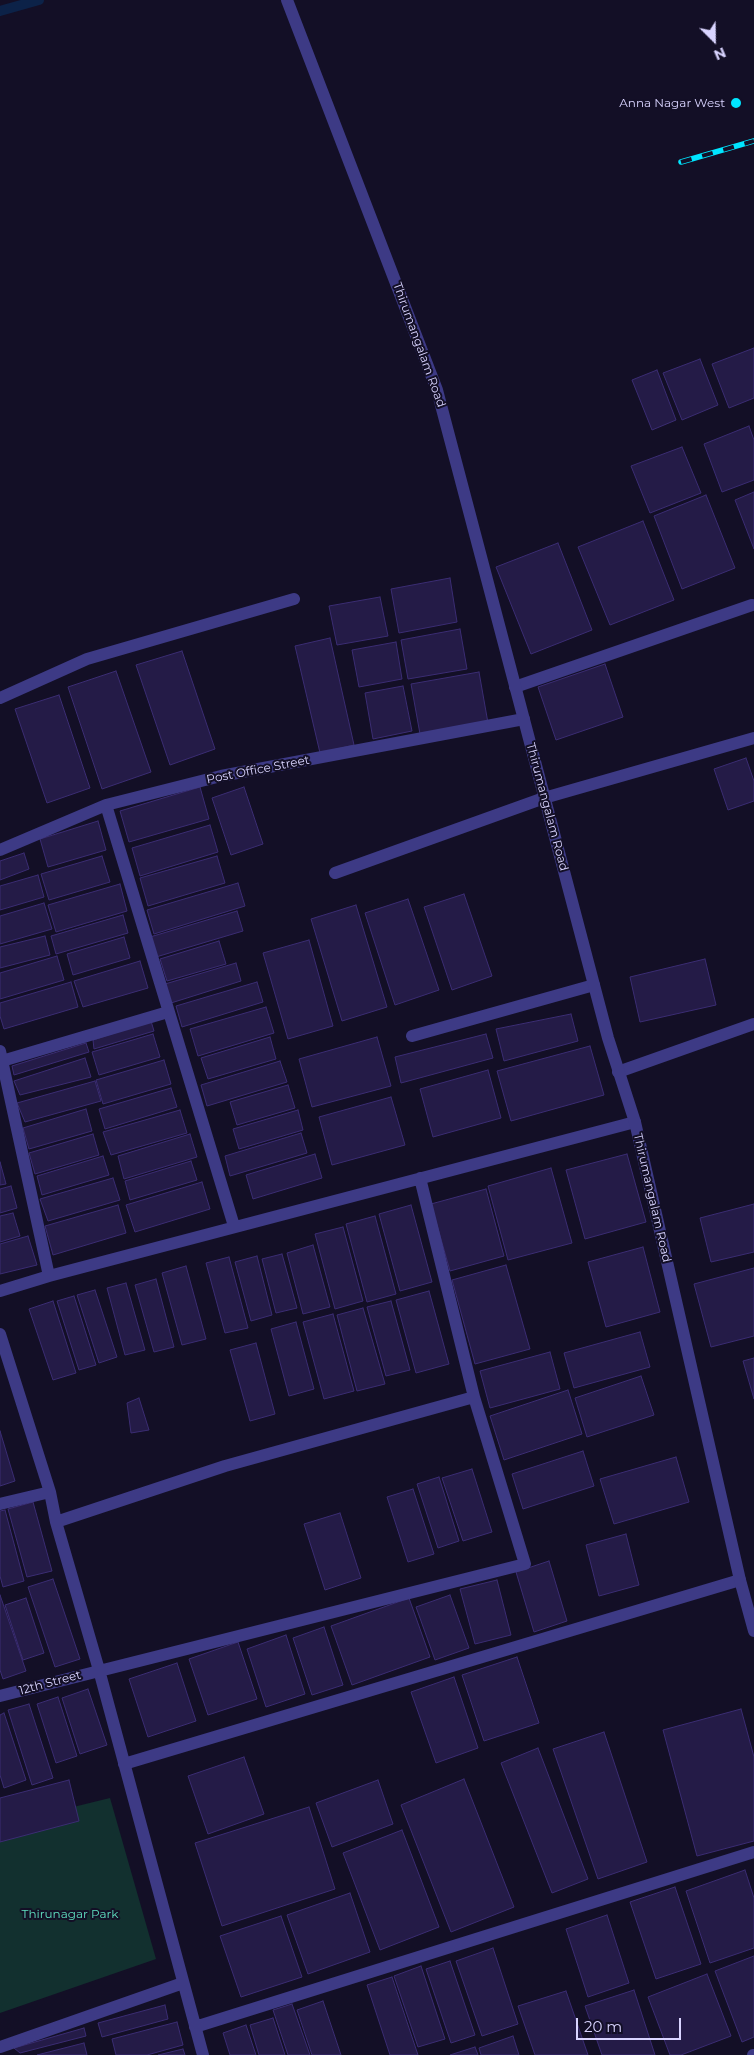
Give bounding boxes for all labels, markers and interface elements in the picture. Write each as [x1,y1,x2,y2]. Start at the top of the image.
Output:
north arrow [689,15,739,65]
text: N [711,43,729,64]
place label: Anna Nagar West [619,96,725,110]
marker: Anna Nagar West [729,96,743,110]
street label: Thirumangalam Road [390,281,448,409]
street label: Thirumangalam Road [523,741,571,873]
street label: Post Office Street [205,753,311,787]
street label: Thirumangalam Road [630,1132,674,1264]
street label: 12th Street [17,1668,83,1698]
park label: Thirunagar Park [22,1907,118,1921]
scale bar [579,2008,684,2040]
text: 20 m [584,2017,622,2036]

